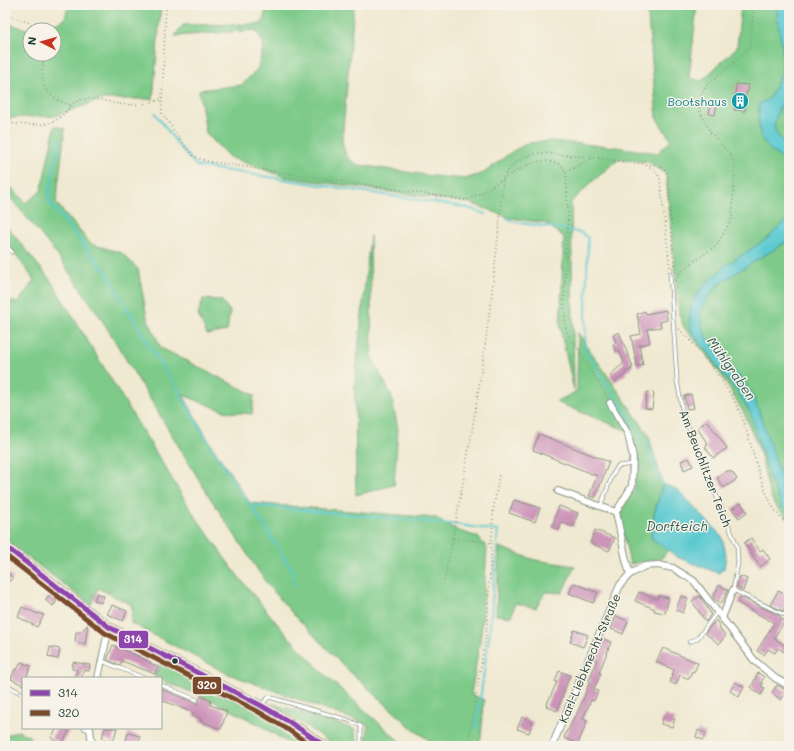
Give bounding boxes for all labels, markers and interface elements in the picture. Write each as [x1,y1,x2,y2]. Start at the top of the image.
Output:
north arrow [22,22,62,62]
text: N [24,36,39,46]
building icon: Bootshaus [730,91,750,111]
place label: Bootshaus [668,93,727,109]
water label: Mühlgraben [704,333,760,403]
street label: Am Beuchlitzer Teich [676,407,736,529]
water label: Dorfteich [647,517,707,534]
street label: Karl-Liebknecht-Straße [554,591,624,725]
line badge: 314 [118,630,149,649]
text: 314 [124,631,142,646]
unlabelled marker [170,656,180,666]
line badge: 320 [192,676,222,695]
legend [22,677,162,729]
text: 320 [197,677,217,692]
text: 314 [58,684,77,700]
text: 320 [58,704,80,720]

